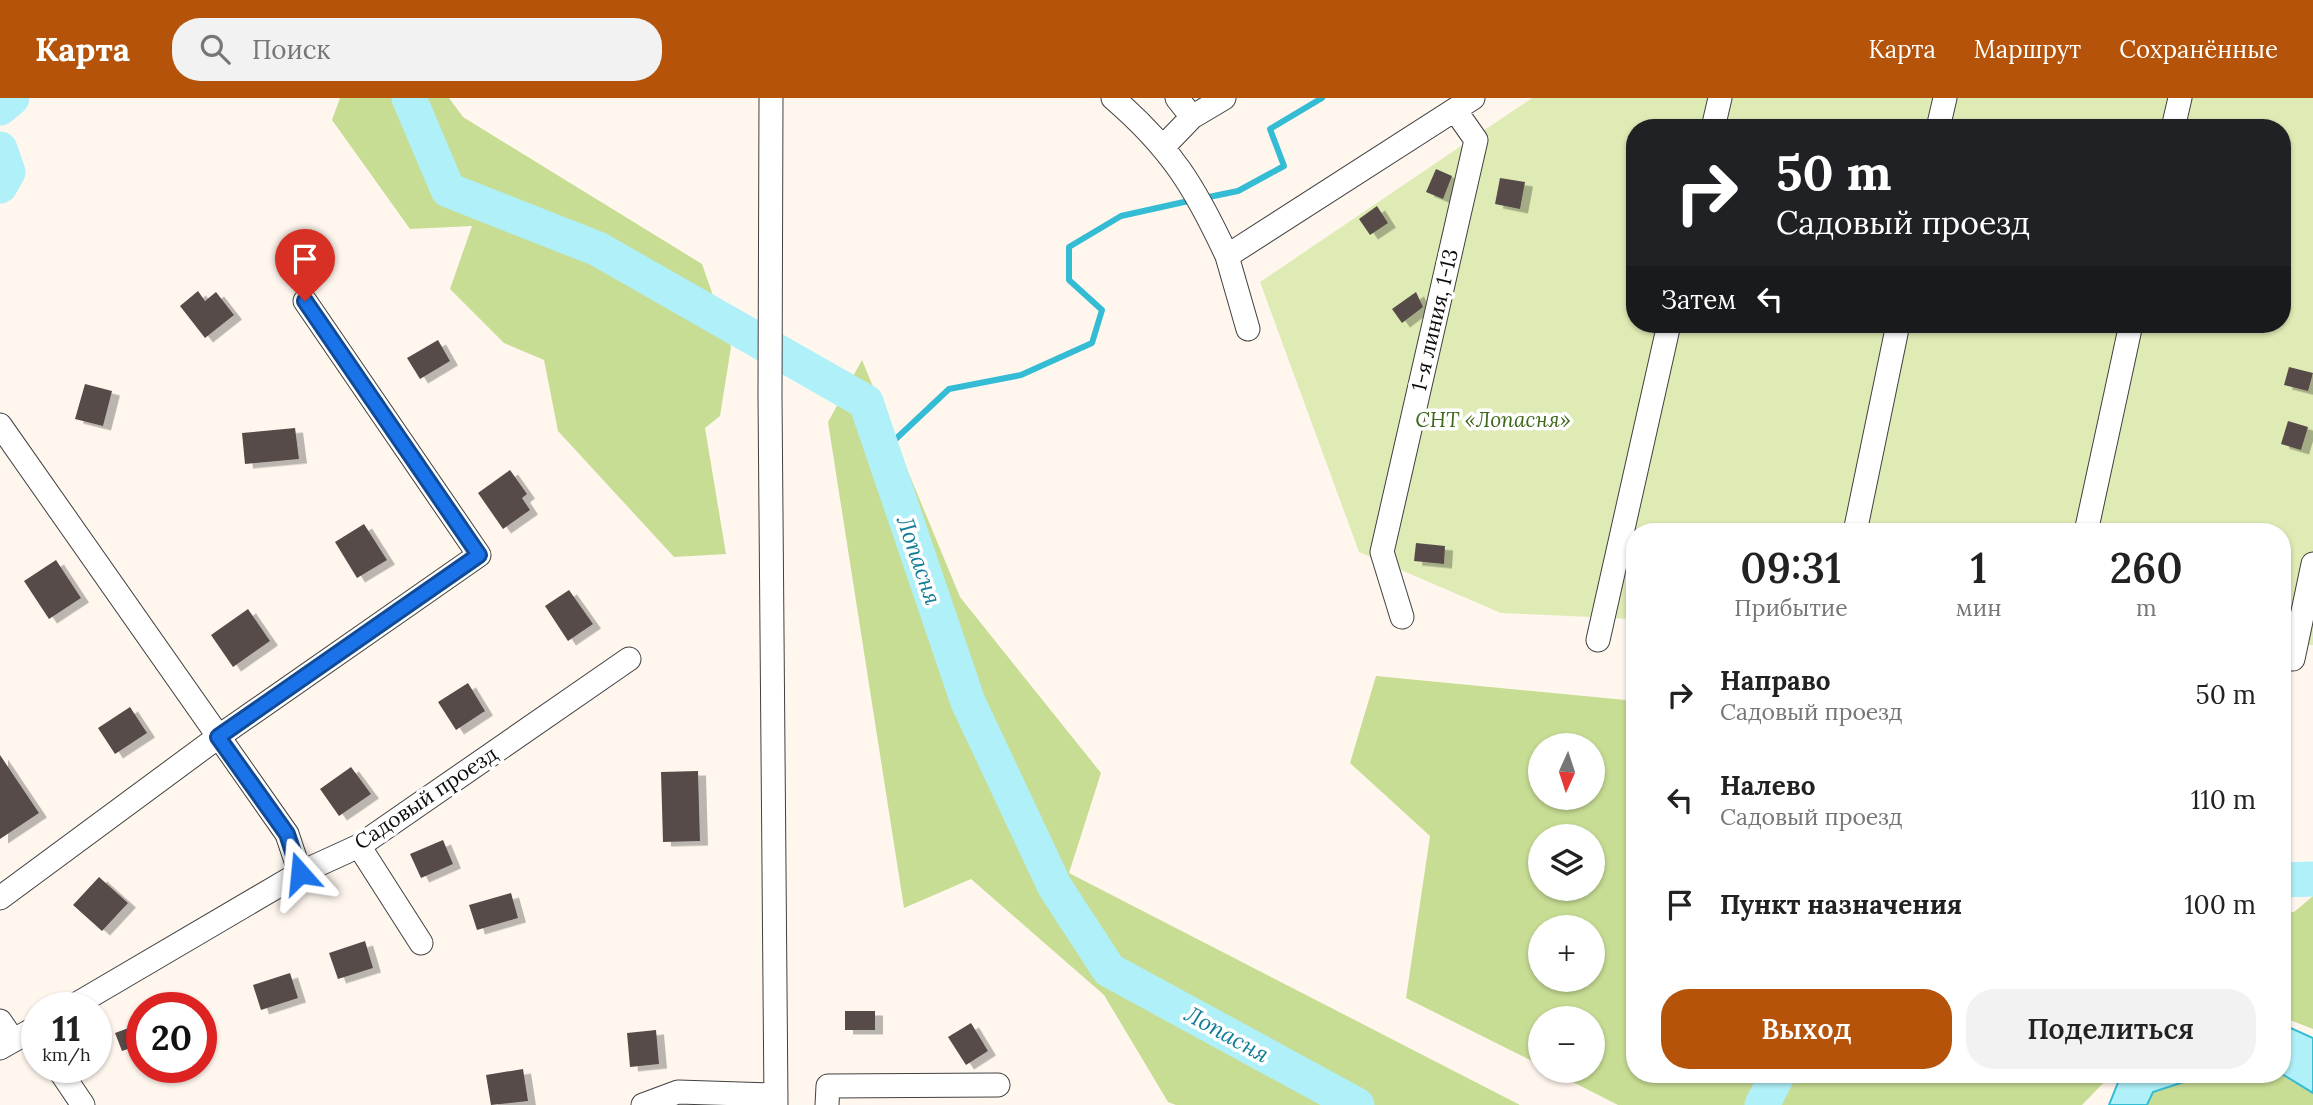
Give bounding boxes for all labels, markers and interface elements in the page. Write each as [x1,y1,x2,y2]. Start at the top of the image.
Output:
search box [172,18,662,81]
text: Карта [35,28,130,70]
icon: search [196,30,234,68]
text: Поиск [252,33,331,66]
text: Карта [1868,34,1936,65]
text: Маршрут [1974,34,2081,65]
text: Сохранённые [2119,34,2278,65]
text: 50 m [1776,141,1892,203]
icon: right [1661,147,1752,238]
text: Садовый проезд [1776,202,2030,243]
pin [275,229,335,301]
icon: arrive [286,240,324,278]
street label: 1-я линия, 1-13 [1405,246,1464,394]
icon: left [1751,280,1789,318]
text: Затем [1661,283,1737,316]
park label: СНТ «Лопасня» [1415,406,1571,433]
water label: Лопасня [891,512,948,608]
text: 09:31 [1740,541,1842,595]
text: 1 [1970,541,1987,595]
text: 260 [2110,541,2183,595]
text: Прибытие [1734,593,1848,622]
text: мин [1956,593,2002,622]
text: m [2136,593,2157,622]
text: Направо [1720,664,1831,697]
icon: right [1661,676,1699,714]
text: 50 m [2196,678,2256,711]
text: Садовый проезд [1720,697,1902,726]
north arrow [1528,733,1605,810]
map controls [1528,733,1605,1083]
street label: Садовый проезд [349,740,502,855]
text: Налево [1720,769,1816,802]
icon: left [1661,781,1699,819]
text: 110 m [2191,783,2256,816]
text: Садовый проезд [1720,802,1902,831]
button: layers [1528,824,1605,901]
position arrow [263,836,337,910]
icon: arrive [1661,886,1699,924]
text: Пункт назначения [1720,888,1962,921]
text: 100 m [2184,888,2256,921]
button: + [1528,915,1605,992]
button: Выход [1661,989,1952,1069]
button: Поделиться [1966,989,2256,1069]
speed limit sign: 20 [126,992,217,1083]
water label: Лопасня [1180,999,1275,1069]
text: 11 [52,1006,81,1051]
button: − [1528,1006,1605,1083]
text: km/h [42,1043,91,1066]

